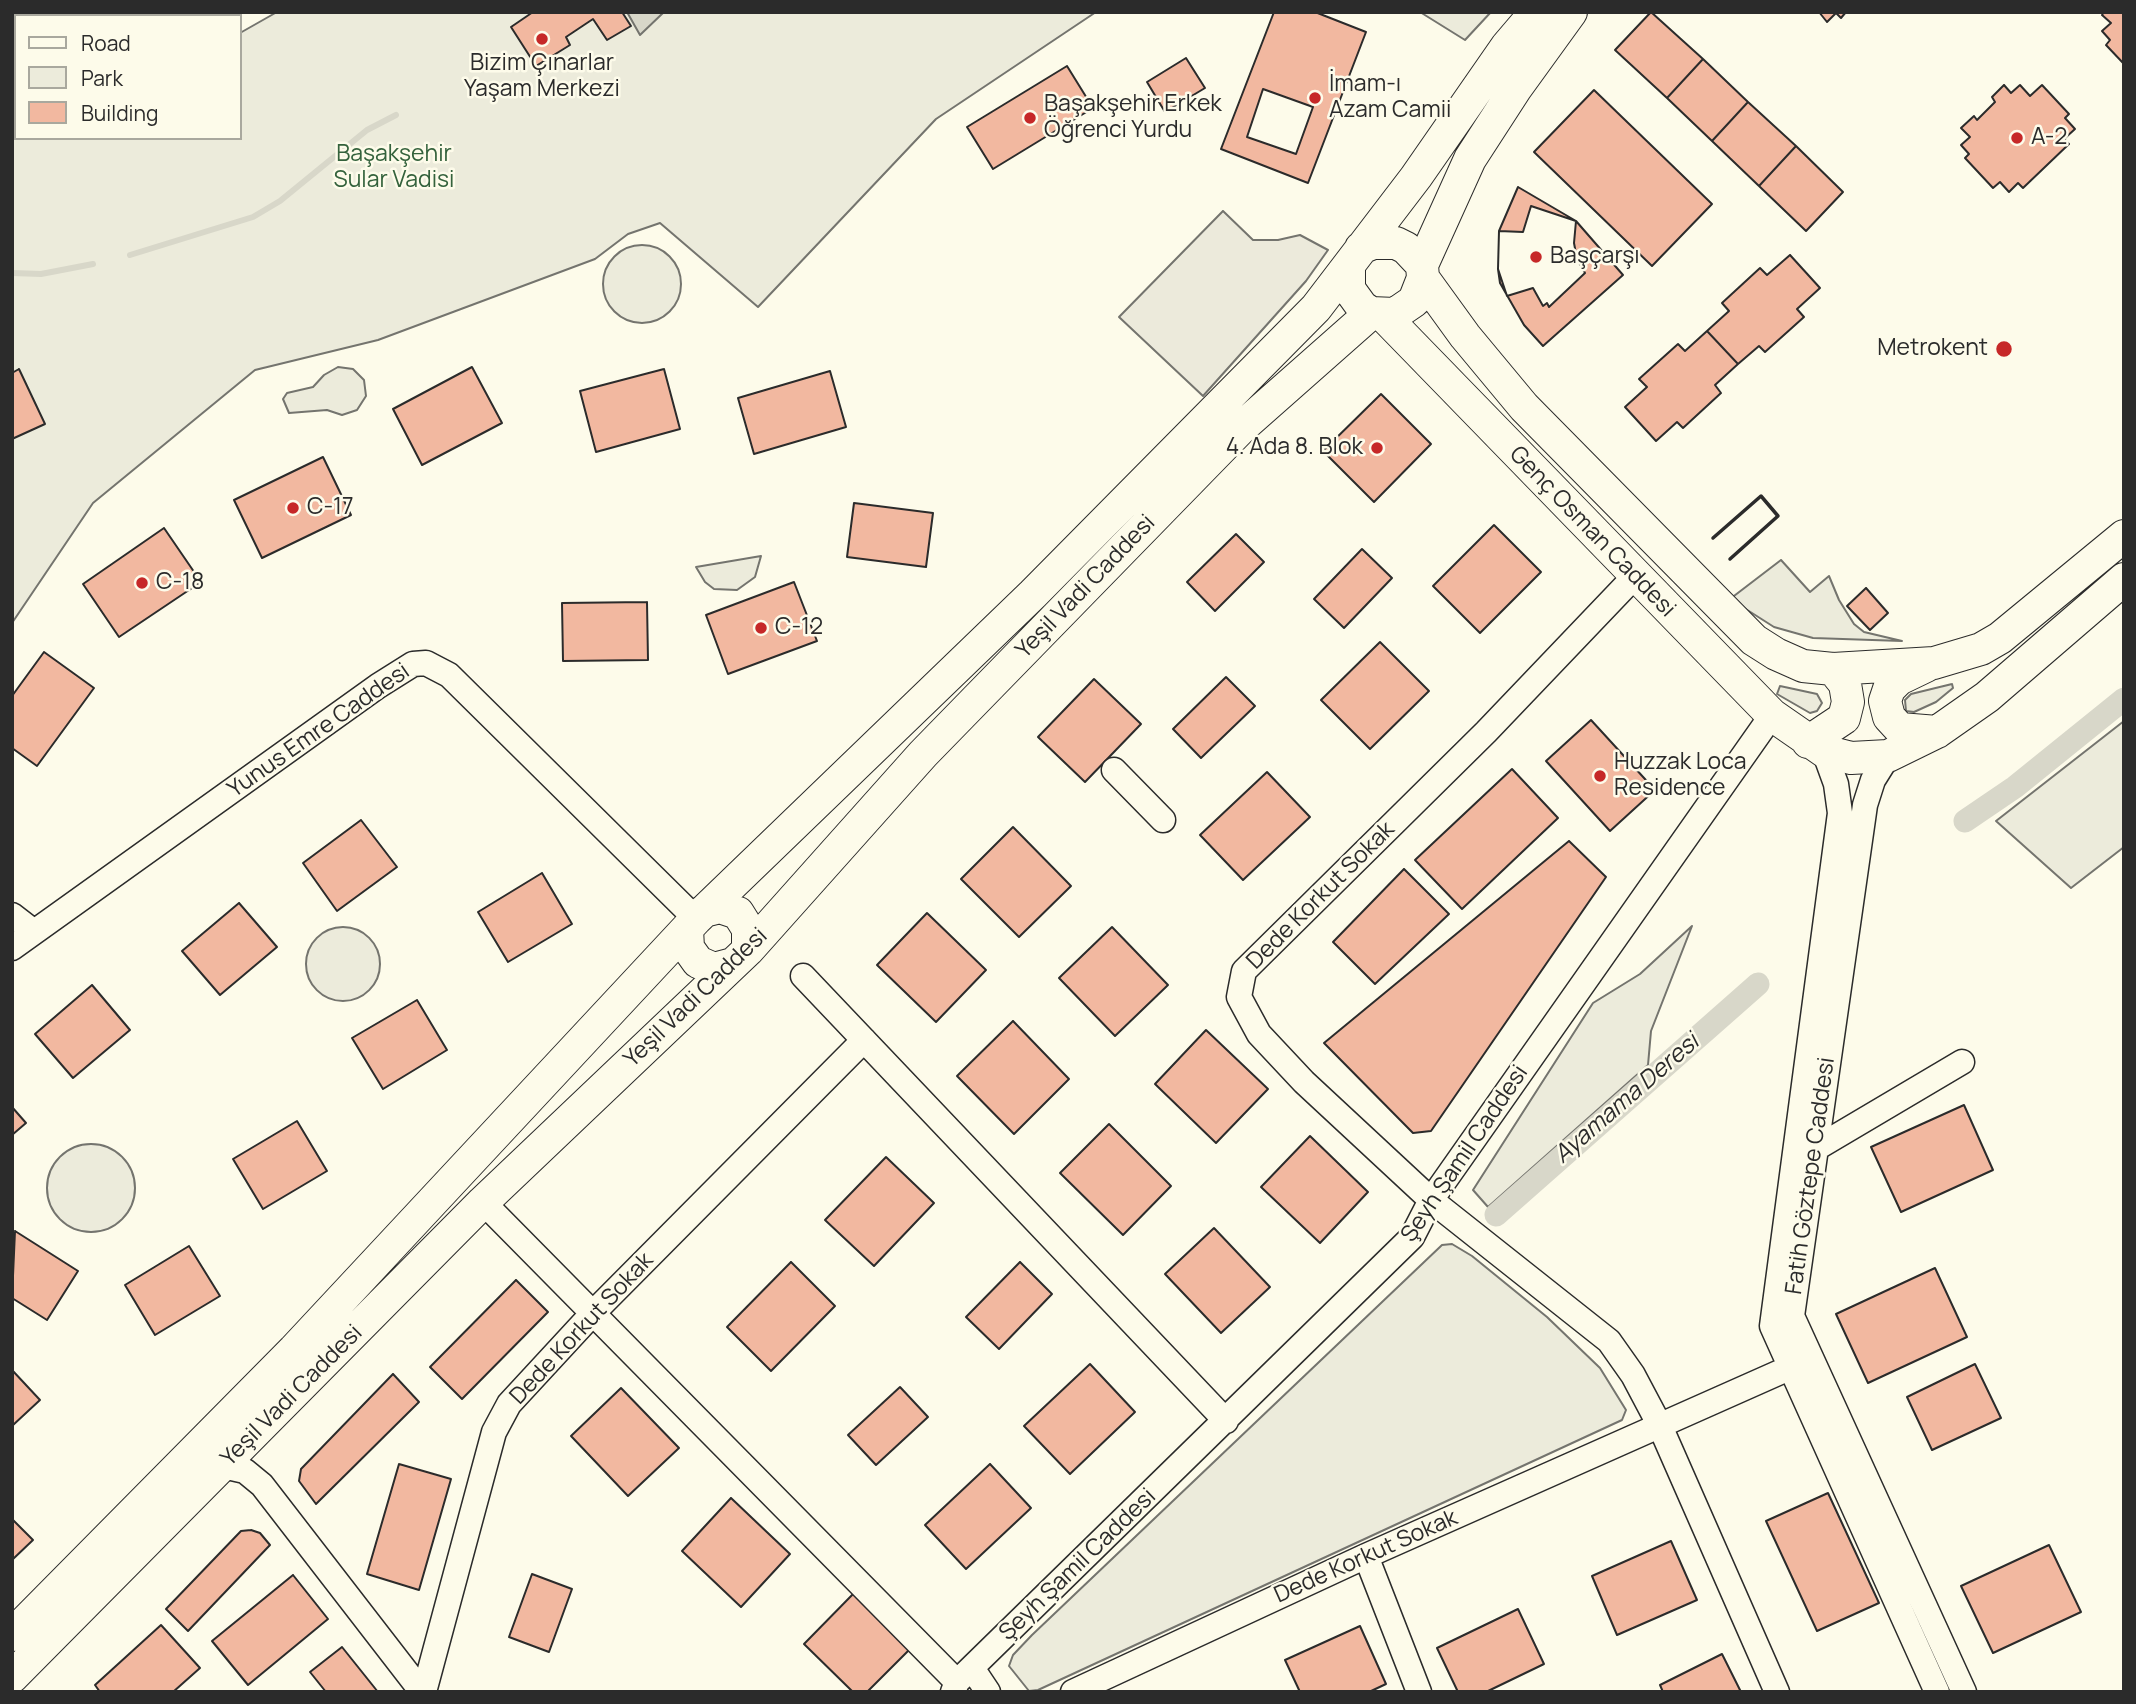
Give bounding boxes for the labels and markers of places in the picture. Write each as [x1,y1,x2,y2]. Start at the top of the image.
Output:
marker: Bizim Çınarlar Yaşam Merkezi [534,31,550,47]
place label: Bizim Çınarlar Yaşam Merkezi [464,50,620,104]
place label: İmam-ı Azam Camii [1329,71,1451,125]
marker: İmam-ı Azam Camii [1307,90,1323,106]
place label: Başakşehir Erkek Öğrenci Yurdu [1044,91,1222,145]
marker: Başakşehir Erkek Öğrenci Yurdu [1022,110,1038,126]
place label: A-2 [2031,124,2067,152]
marker: A-2 [2009,130,2025,146]
place label: Başçarşı [1550,243,1640,271]
marker: Başçarşı [1528,249,1544,265]
place label: Metrokent [1877,335,1988,363]
marker: Metrokent [1994,339,2014,359]
place label: 4. Ada 8. Blok [1226,434,1363,462]
marker: 4. Ada 8. Blok [1369,440,1385,456]
place label: C-17 [307,494,354,522]
marker: C-17 [285,500,301,516]
place label: C-18 [156,569,204,597]
marker: C-18 [134,575,150,591]
place label: C-12 [775,614,823,642]
marker: C-12 [753,620,769,636]
place label: Huzzak Loca Residence [1614,749,1747,803]
marker: Huzzak Loca Residence [1592,768,1608,784]

